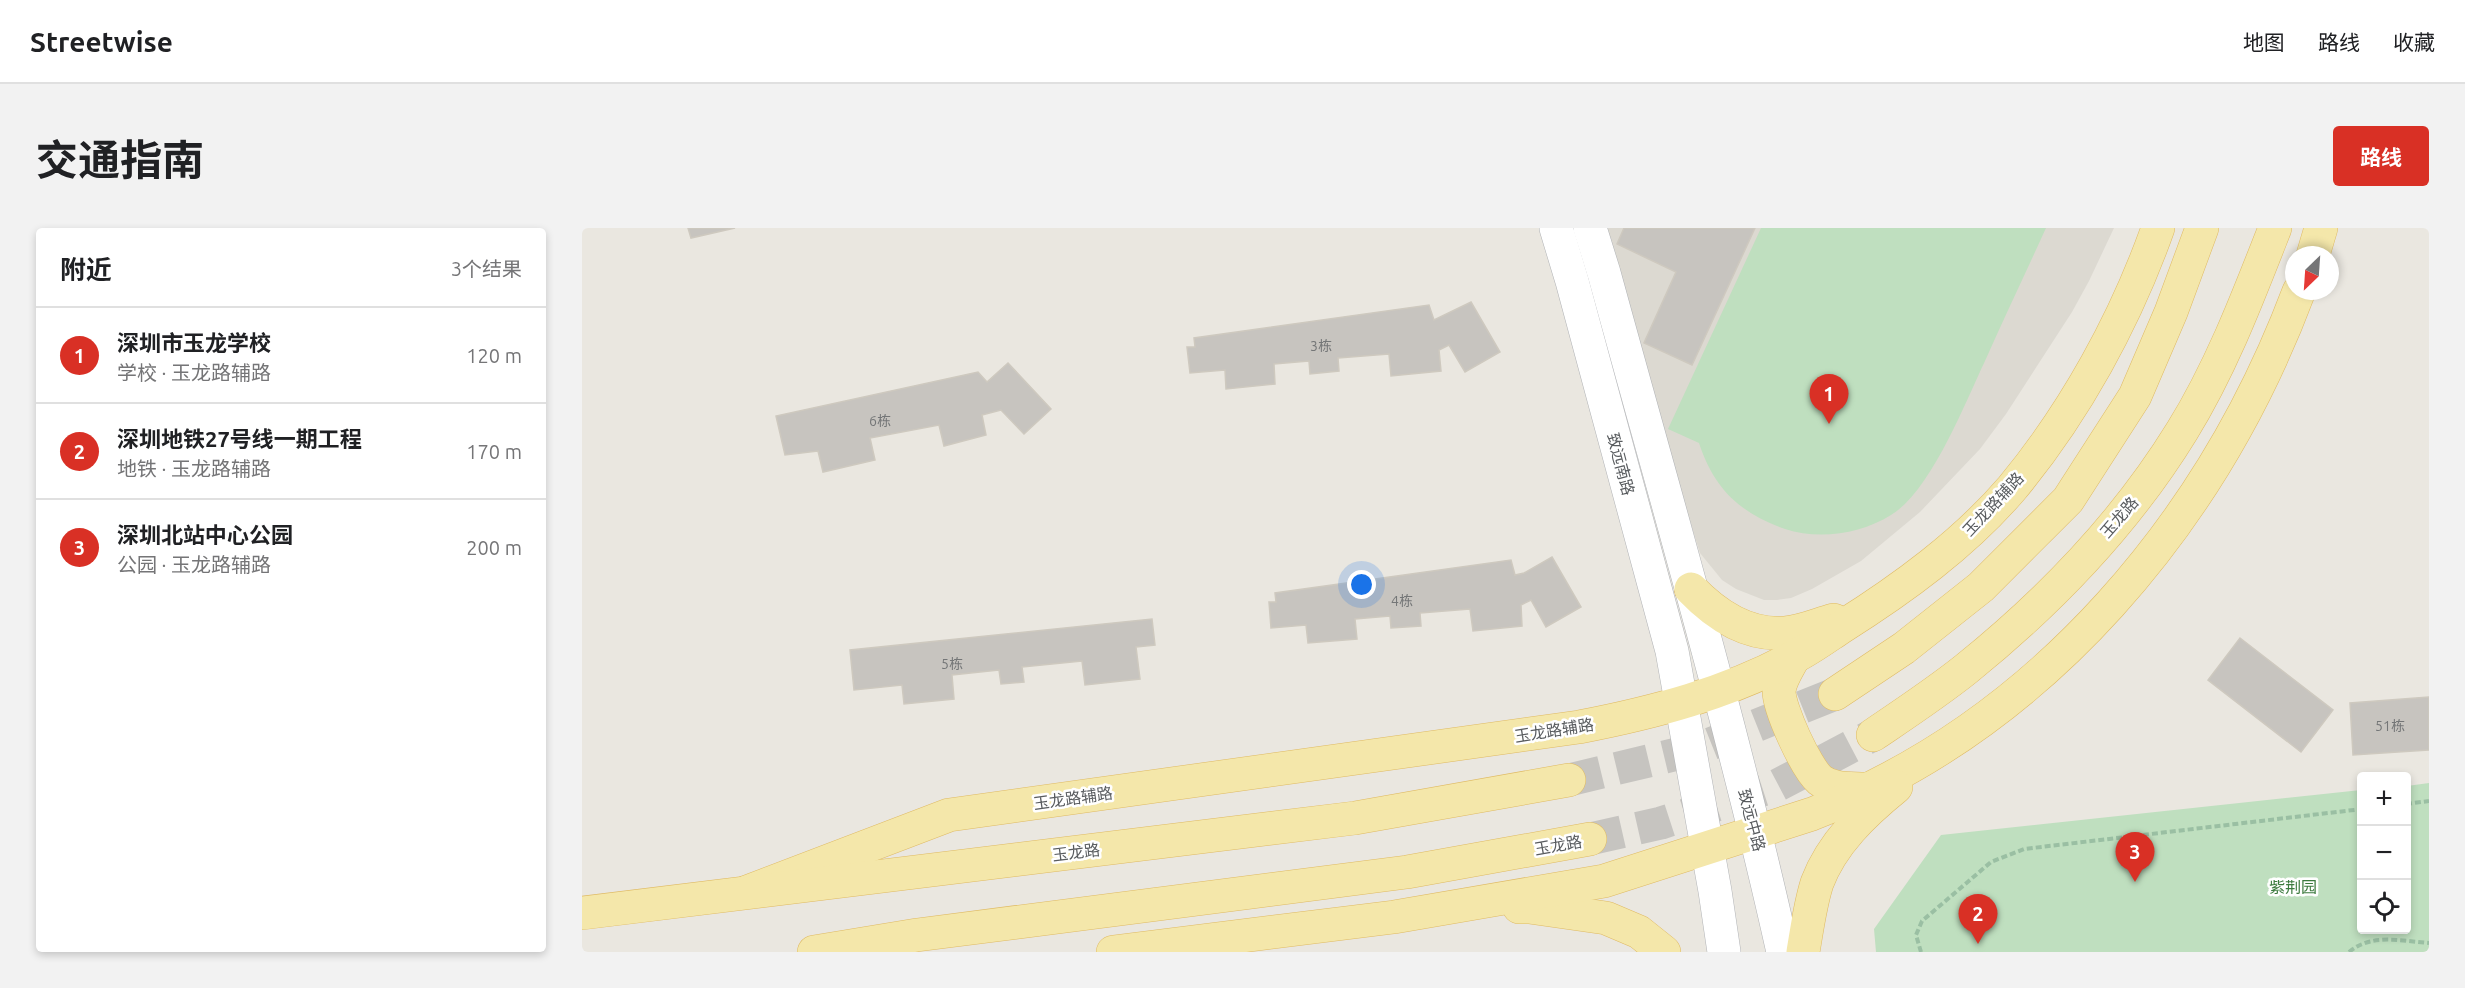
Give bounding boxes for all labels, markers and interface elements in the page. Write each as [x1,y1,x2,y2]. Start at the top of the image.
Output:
text: Streetwise [30,26,173,57]
text: 地图 [2243,30,2285,54]
text: 路线 [2318,30,2360,54]
text: 收藏 [2393,30,2435,54]
button: 路线 [2333,126,2429,186]
text: 交通指南 [36,136,204,183]
north arrow [2285,246,2339,300]
text: 附近 [60,255,112,284]
text: 3个结果 [451,257,522,280]
text: 深圳市玉龙学校 [117,330,271,355]
house number: 3栋 [1310,338,1332,354]
text: 1 [74,344,85,367]
text: 120 m [466,344,522,367]
text: 学校 · 玉龙路辅路 [117,361,271,384]
pin: 1 [1810,374,1848,424]
house number: 6栋 [869,413,891,429]
text: 深圳地铁27号线一期工程 [117,426,362,451]
street label: 致远南路 [1604,431,1638,497]
text: 2 [74,440,85,463]
text: 170 m [466,440,522,463]
text: 地铁 · 玉龙路辅路 [117,457,271,480]
street label: 玉龙路辅路 [1959,469,2027,539]
street label: 玉龙路 [2096,493,2142,541]
text: 深圳北站中心公园 [117,522,293,547]
text: 3 [74,536,85,559]
text: 200 m [466,536,522,559]
text: 公园 · 玉龙路辅路 [117,553,271,576]
your location [1347,570,1376,599]
house number: 4栋 [1391,593,1413,609]
house number: 5栋 [941,656,963,672]
street label: 玉龙路辅路 [1513,715,1595,745]
house number: 51栋 [2375,718,2405,734]
map controls [2357,772,2411,934]
button: + [2357,772,2411,826]
street label: 玉龙路辅路 [1032,784,1114,812]
street label: 致远中路 [1735,787,1769,853]
button: − [2357,826,2411,880]
street label: 玉龙路 [1533,832,1583,858]
pin: 3 [2116,832,2154,882]
street label: 玉龙路 [1051,840,1101,864]
park label: 紫荆园 [2269,878,2317,896]
button: locate [2357,880,2411,934]
pin: 2 [1958,894,1998,944]

